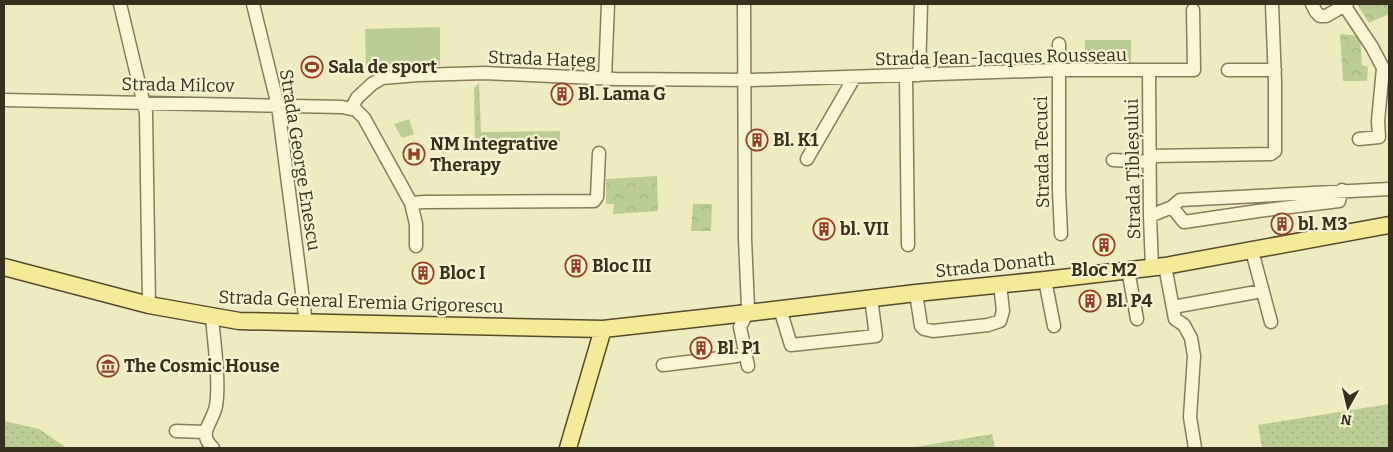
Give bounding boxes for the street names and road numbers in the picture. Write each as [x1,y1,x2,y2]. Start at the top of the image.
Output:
street label: Strada Jean-Jacques Rousseau [875,44,1127,70]
street label: Strada Hațeg [488,46,596,72]
street label: Strada George Enescu [275,68,325,252]
street label: Strada Milcov [121,73,235,97]
street label: Strada Tecuci [1030,96,1054,208]
street label: Strada Țibleșului [1121,98,1146,240]
street label: Strada Donath [934,248,1056,282]
street label: Strada General Eremia Grigorescu [218,286,504,318]

